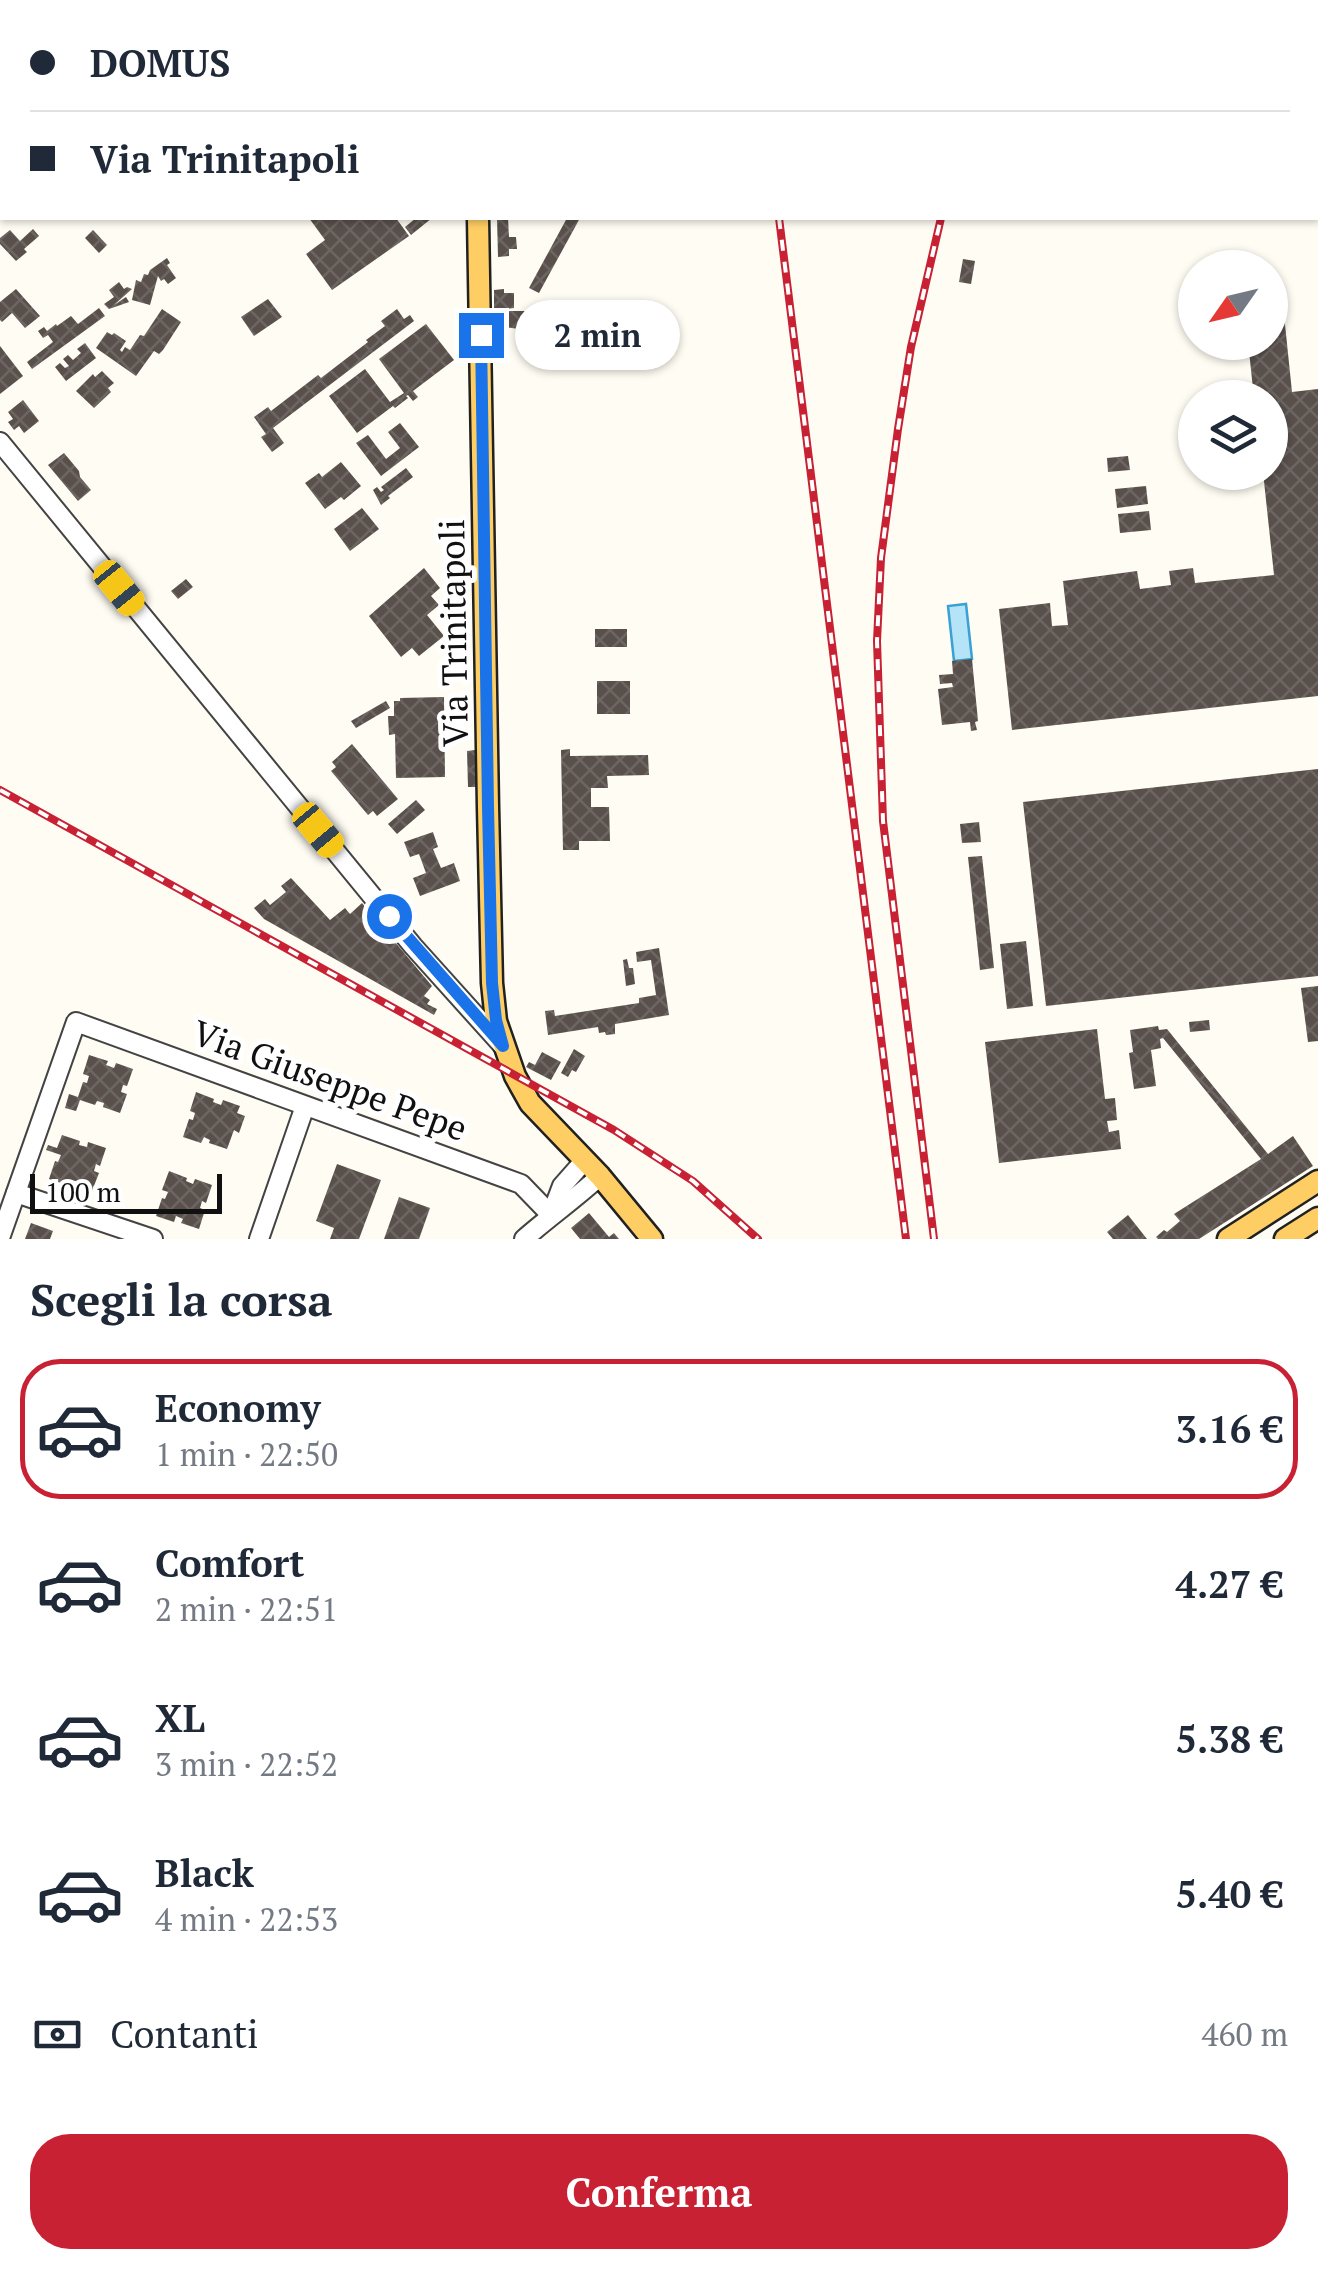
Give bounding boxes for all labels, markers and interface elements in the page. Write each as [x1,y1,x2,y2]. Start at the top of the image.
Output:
text: DOMUS [90,38,230,88]
text: Via Trinitapoli [90,134,360,184]
north arrow [1178,250,1288,360]
map controls [1178,250,1288,490]
callout: 2 min [516,300,681,370]
route end [459,313,504,358]
text: 2 min [554,314,641,356]
button: layers [1178,380,1288,490]
street label: Via Trinitapoli [428,519,478,747]
car [88,555,150,621]
car [287,797,349,863]
route start [367,894,412,939]
street label: Via Giuseppe Pepe [186,1009,474,1151]
scale bar [30,1169,222,1214]
text: 100 m [45,1173,121,1210]
text: Scegli la corsa [30,1269,333,1329]
text: Economy [155,1383,321,1433]
icon: car [35,1384,125,1474]
text: 3.16 € [1176,1404,1283,1454]
text: 1 min · 22:50 [155,1433,338,1475]
text: Comfort [155,1538,304,1588]
icon: car [35,1539,125,1629]
text: 4.27 € [1176,1559,1283,1609]
text: 2 min · 22:51 [155,1588,338,1630]
text: XL [155,1693,205,1743]
icon: car [35,1694,125,1784]
text: 5.38 € [1176,1714,1283,1764]
text: 3 min · 22:52 [155,1743,338,1785]
text: Black [155,1848,254,1898]
icon: car [35,1849,125,1939]
text: 5.40 € [1176,1869,1283,1919]
text: 4 min · 22:53 [155,1898,338,1940]
icon: cash [30,2007,85,2062]
text: Contanti [110,2009,259,2059]
text: 460 m [1201,2013,1288,2055]
button: Conferma [30,2134,1288,2249]

